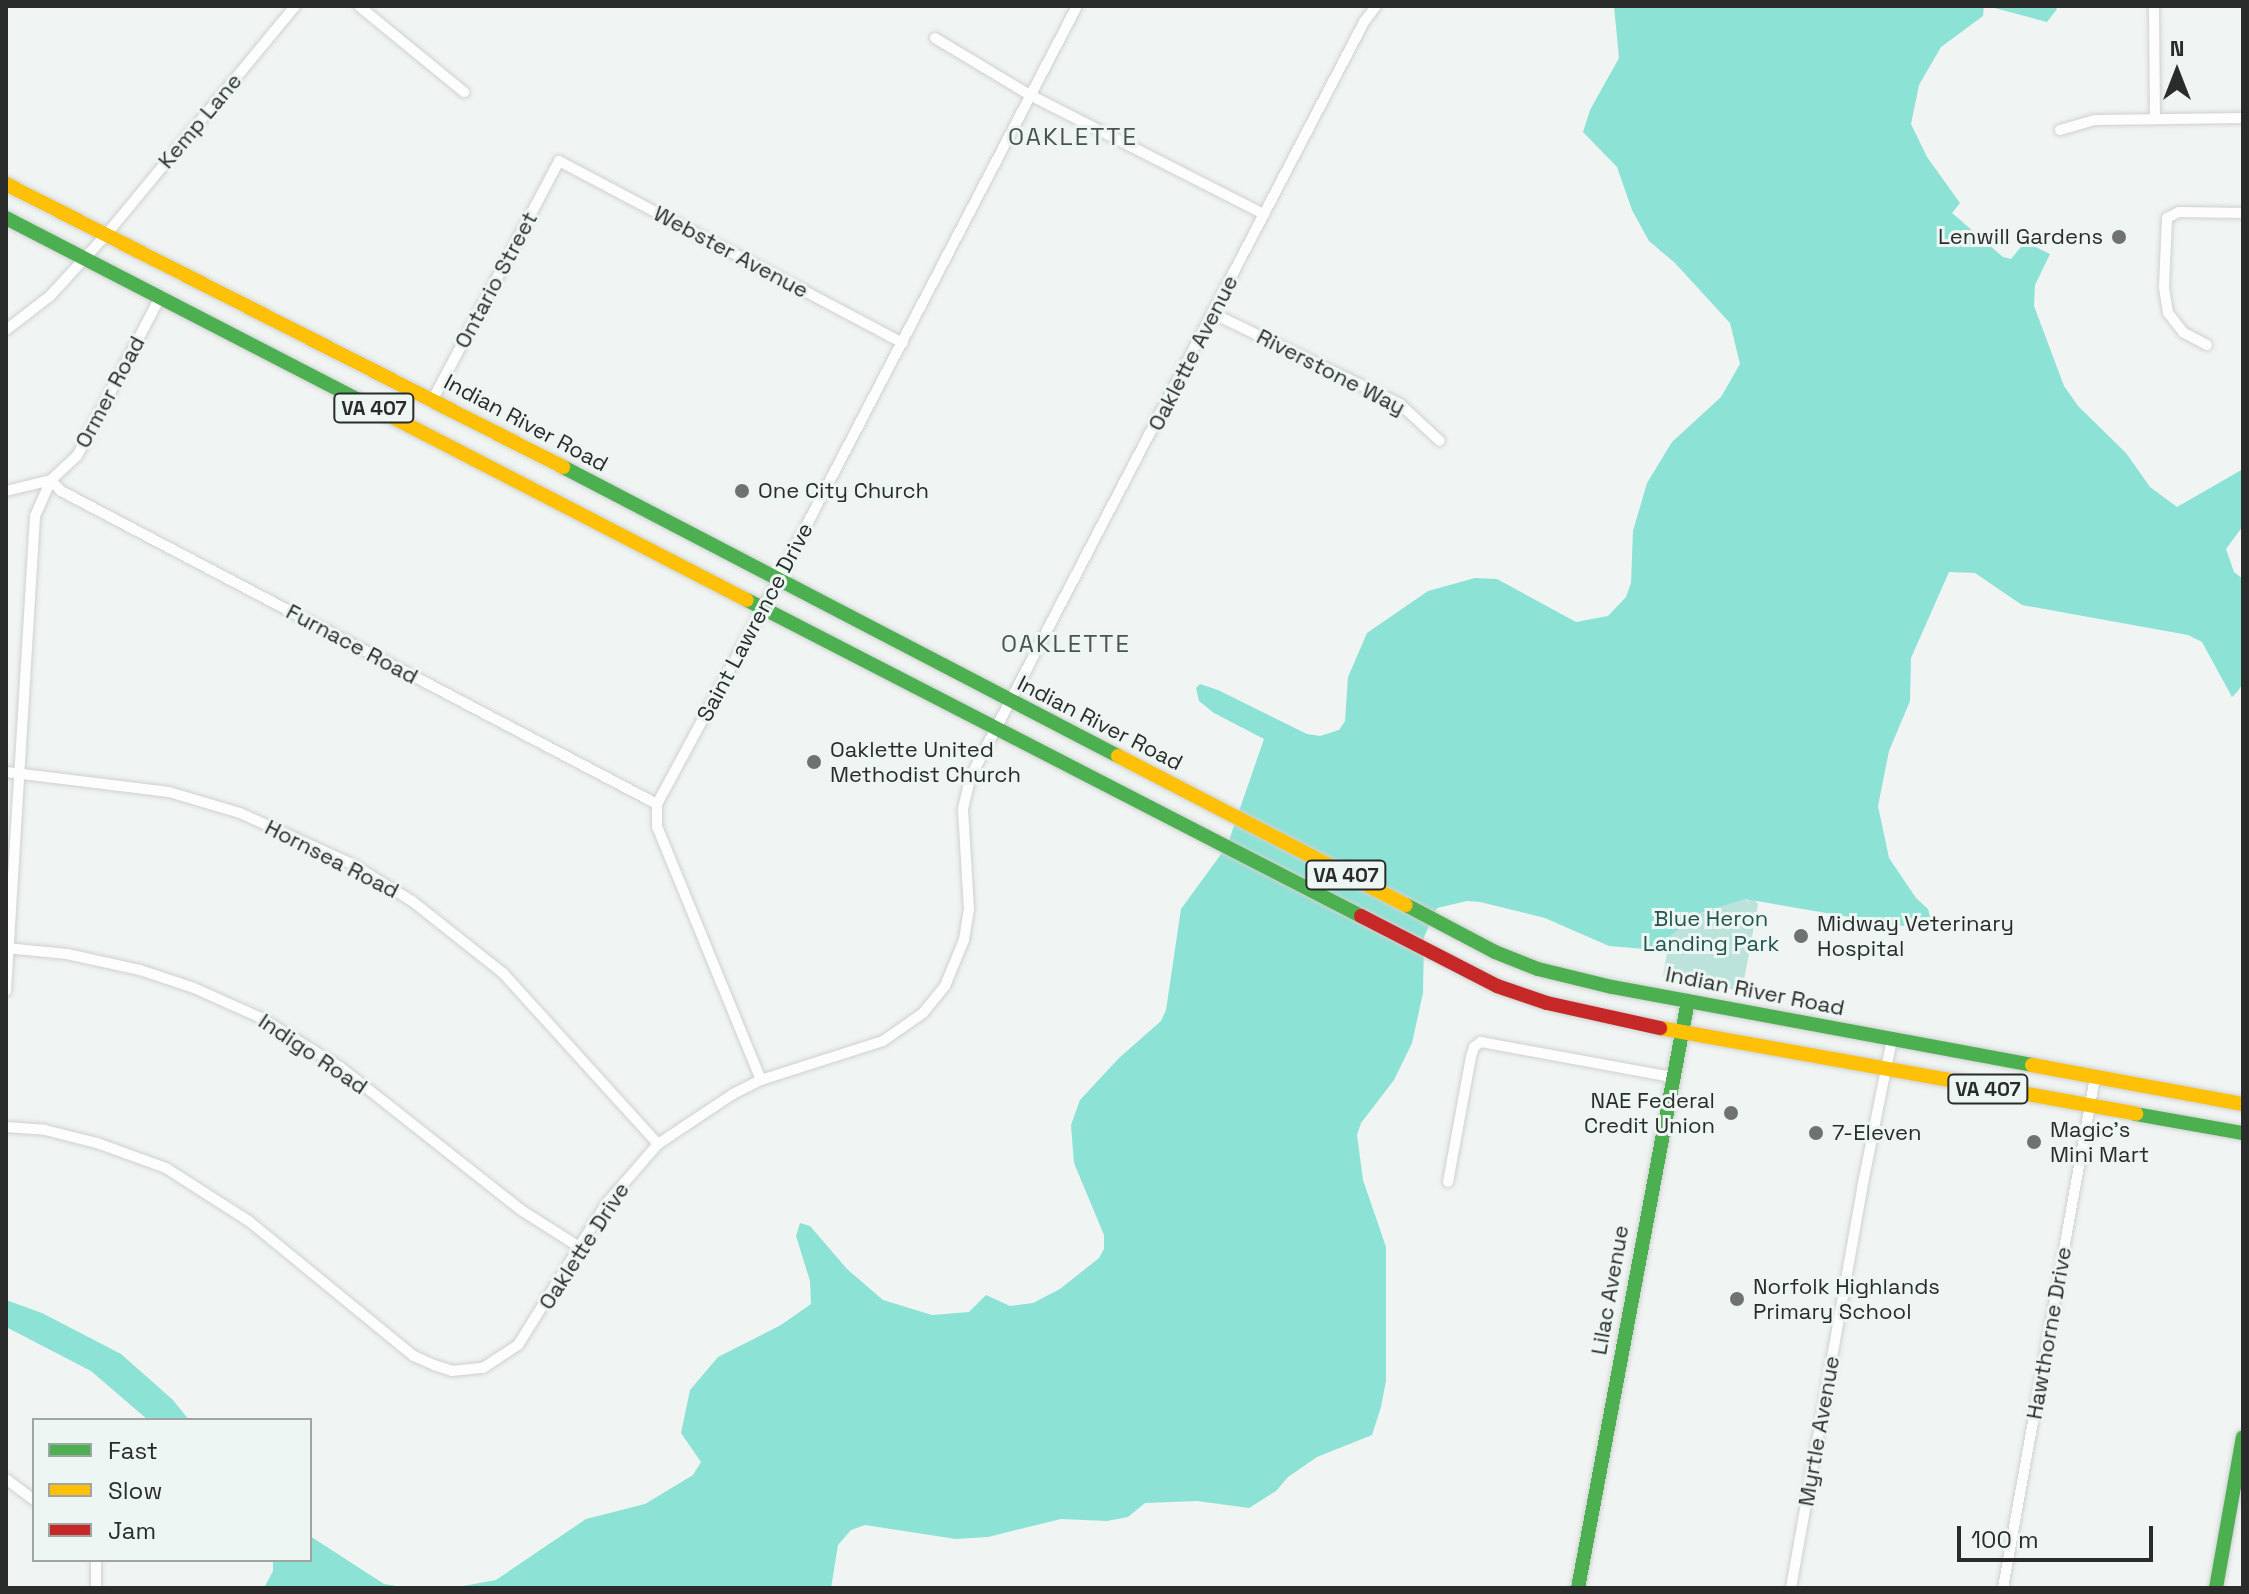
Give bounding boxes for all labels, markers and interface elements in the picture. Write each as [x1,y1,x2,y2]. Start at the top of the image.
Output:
north arrow [2137,32,2217,112]
text: N [2170,34,2184,62]
street label: Kemp Lane [153,68,247,174]
district label: OAKLETTE [1008,123,1138,151]
street label: Webster Avenue [649,200,813,304]
street label: Ontario Street [449,207,543,353]
place label: Lenwill Gardens [1938,224,2103,250]
marker: Lenwill Gardens [2110,228,2128,246]
street label: Oaklette Avenue [1142,271,1244,435]
street label: Riverstone Way [1252,323,1410,421]
street label: Ormer Road [69,332,151,452]
street label: Indian River Road [440,369,612,477]
road number: VA 407 [332,392,416,424]
place label: One City Church [758,478,929,504]
marker: One City Church [733,482,751,500]
street label: Saint Lawrence Drive [691,518,819,726]
street label: Furnace Road [282,598,422,690]
district label: OAKLETTE [1001,630,1131,658]
street label: Indian River Road [1013,670,1187,776]
place label: Oaklette United Methodist Church [830,736,1021,788]
marker: Oaklette United Methodist Church [805,753,823,771]
street label: Hornsea Road [261,814,403,904]
road number: VA 407 [1304,859,1388,891]
park label: Blue Heron Landing Park [1643,905,1779,956]
place label: Midway Veterinary Hospital [1817,910,2014,962]
marker: Midway Veterinary Hospital [1792,927,1810,945]
street label: Indian River Road [1663,961,1847,1021]
street label: Indigo Road [253,1008,373,1100]
road number: VA 407 [1946,1073,2030,1105]
place label: NAE Federal Credit Union [1584,1087,1715,1138]
marker: NAE Federal Credit Union [1722,1104,1740,1122]
place label: Magic's Mini Mart [2050,1116,2149,1168]
place label: 7-Eleven [1832,1120,1921,1146]
marker: 7-Eleven [1807,1124,1825,1142]
marker: Magic's Mini Mart [2025,1133,2043,1151]
street label: Oaklette Drive [533,1178,635,1314]
street label: Lilac Avenue [1586,1223,1634,1357]
street label: Hawthorne Drive [2021,1245,2077,1421]
place label: Norfolk Highlands Primary School [1753,1273,1940,1324]
marker: Norfolk Highlands Primary School [1728,1290,1746,1308]
street label: Myrtle Avenue [1793,1354,1845,1508]
legend [32,1418,312,1562]
text: Fast [108,1435,158,1466]
text: Slow [108,1475,162,1506]
scale bar [1961,1510,2157,1560]
text: Jam [108,1515,156,1546]
text: 100 m [1971,1524,2039,1555]

